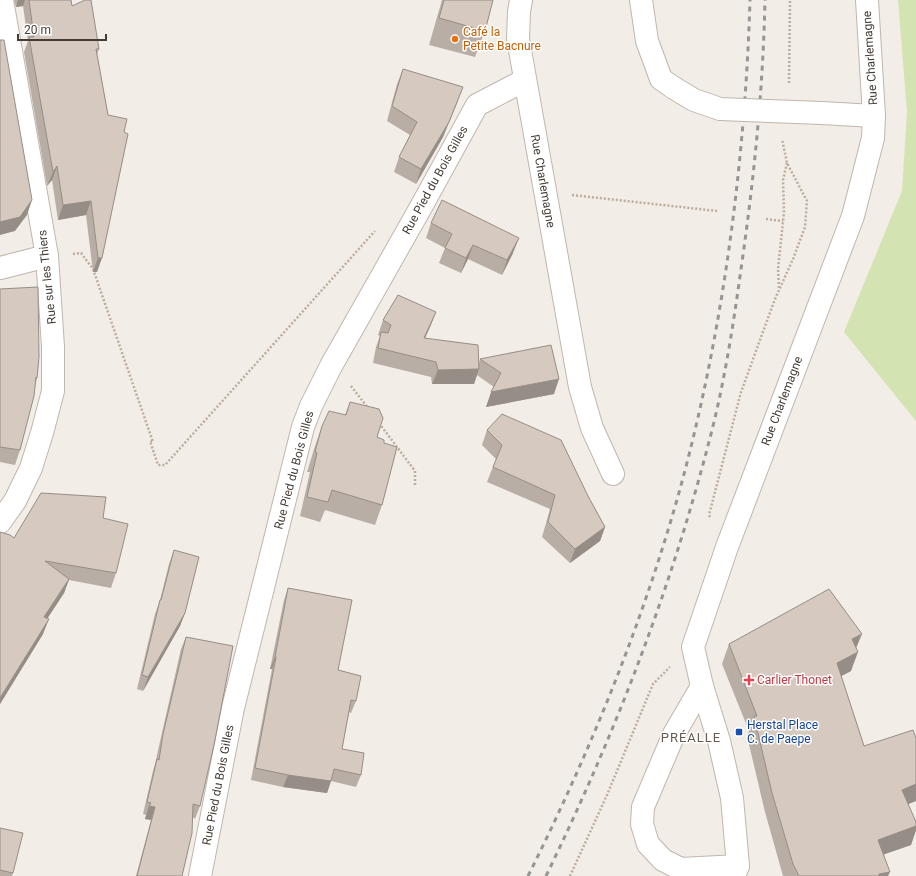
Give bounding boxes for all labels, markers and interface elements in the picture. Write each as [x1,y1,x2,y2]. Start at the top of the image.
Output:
street label: Rue Charlemagne [860,10,880,106]
scale bar [18,16,106,42]
text: 20 m [24,23,51,37]
place label: Café la Petite Bacnure [463,25,541,53]
marker: Café la Petite Bacnure [450,34,460,44]
street label: Rue Pied du Bois Gilles [399,123,471,237]
street label: Rue Charlemagne [528,133,558,229]
street label: Rue sur les Thiers [35,229,59,325]
street label: Rue Charlemagne [759,354,805,448]
street label: Rue Pied du Bois Gilles [271,409,317,531]
place label: Carlier Thonet [757,673,832,687]
marker: Carlier Thonet [744,675,754,685]
place label: Herstal Place C. de Paepe [747,718,818,746]
street label: Rue Pied du Bois Gilles [199,724,237,846]
marker: Herstal Place C. de Paepe [734,727,744,737]
district label: PRÉALLE [661,730,721,745]

